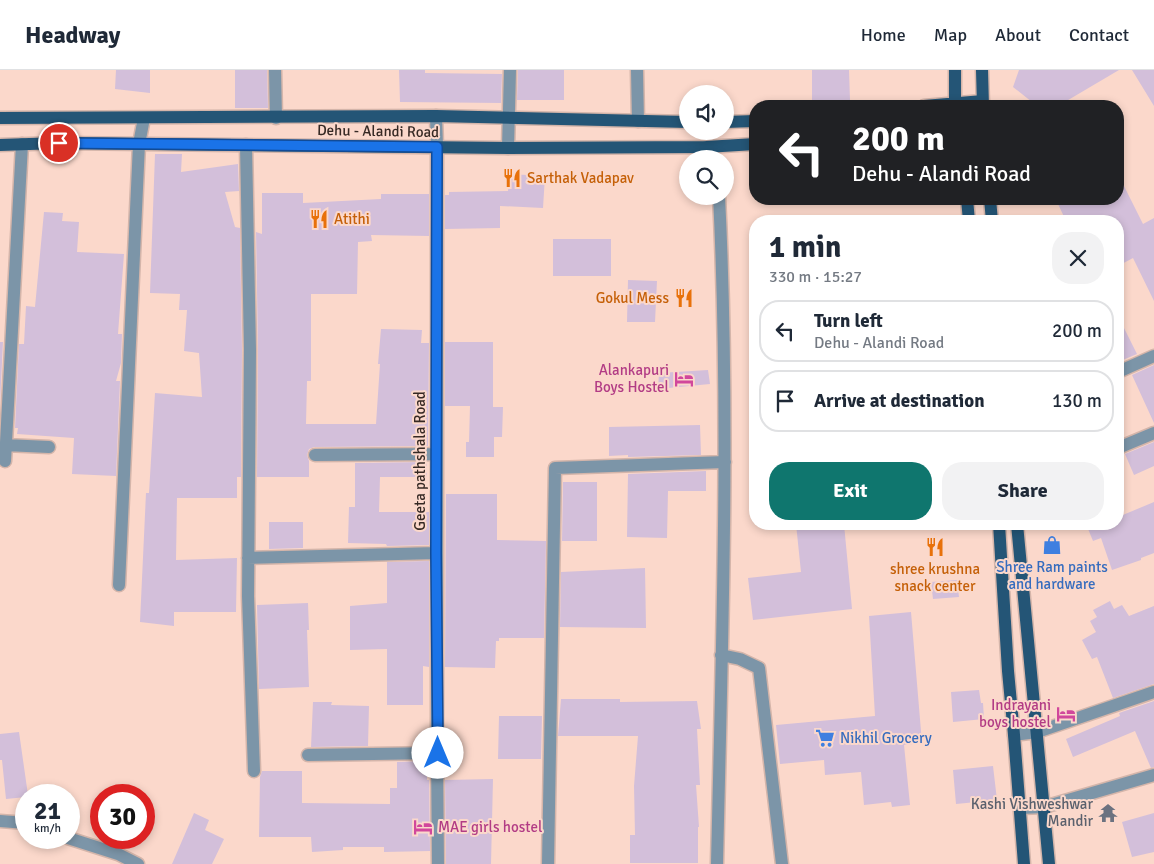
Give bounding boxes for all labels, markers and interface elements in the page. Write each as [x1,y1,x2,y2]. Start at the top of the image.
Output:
text: Headway [25,20,121,50]
text: Home [861,24,906,46]
text: Map [934,24,967,46]
text: About [995,24,1041,46]
text: Contact [1069,24,1129,46]
map controls [679,85,734,205]
button: sound [679,85,734,140]
text: 200 m [852,117,945,160]
icon: left [769,120,834,185]
street label: Dehu - Alandi Road [317,121,439,141]
pin [38,122,80,164]
icon: arrive [45,129,73,157]
button: search [679,150,734,205]
text: Dehu - Alandi Road [852,160,1031,187]
restaurant icon: Sarthak Vadapav [501,167,523,189]
place label: Sarthak Vadapav [527,169,634,187]
restaurant icon: Atithi [308,208,330,230]
place label: Atithi [334,210,370,228]
text: 1 min [769,229,841,266]
button: close [1052,232,1104,284]
text: 330 m · 15:27 [769,267,862,287]
restaurant icon: Gokul Mess [673,287,695,309]
place label: Gokul Mess [596,289,669,307]
text: Turn left [814,309,883,333]
icon: left [771,317,799,345]
text: 200 m [1052,319,1102,343]
text: Dehu - Alandi Road [814,333,944,353]
place label: Alankapuri Boys Hostel [594,361,669,396]
hotel icon: Alankapuri Boys Hostel [673,368,695,390]
icon: arrive [771,387,799,415]
text: Arrive at destination [814,389,985,413]
text: 130 m [1052,389,1102,413]
street label: Geeta pathshala Road [411,391,429,531]
button: Exit [769,462,932,520]
button: Share [942,462,1104,520]
shop icon: Shree Ram paints and hardware [1041,534,1063,556]
restaurant icon: shree krushna snack center [924,536,946,558]
place label: Shree Ram paints and hardware [996,558,1108,593]
place label: shree krushna snack center [890,560,980,595]
place label: Indrayani boys hostel [979,696,1051,731]
hotel icon: Indrayani boys hostel [1055,703,1077,725]
position arrow [411,726,463,778]
supermarket icon: Nikhil Grocery [814,727,836,749]
place label: Nikhil Grocery [840,729,932,747]
speed limit sign: 30 [90,784,155,849]
text: 21 [34,795,61,826]
place label: Kashi Vishweshwar Mandir [971,795,1093,830]
temple icon: Kashi Vishweshwar Mandir [1097,802,1119,824]
hotel icon: MAE girls hostel [412,816,434,838]
place label: MAE girls hostel [438,818,542,836]
text: km/h [34,821,61,836]

